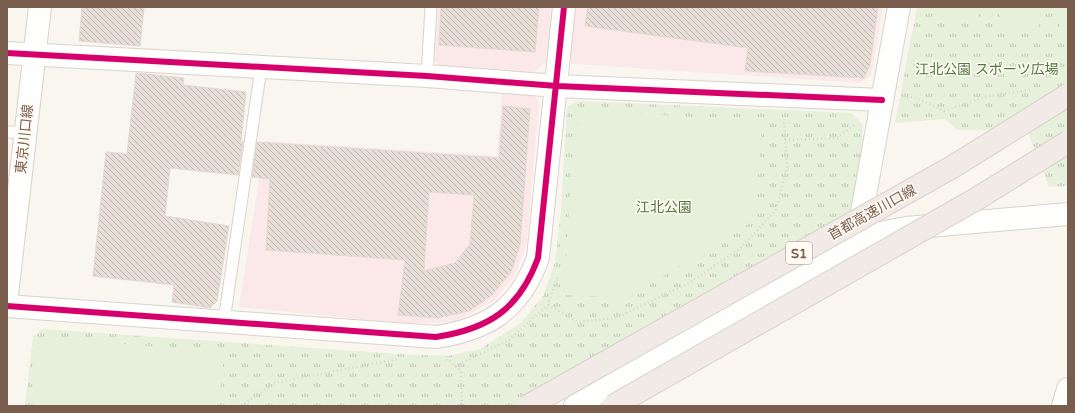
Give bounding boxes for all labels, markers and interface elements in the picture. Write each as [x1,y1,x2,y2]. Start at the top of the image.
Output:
park label: 江北公園 スポーツ広場 [915,61,1059,78]
street label: 東京川口線 [12,103,37,175]
street label: 首都高速川口線 [825,181,919,244]
park label: 江北公園 [636,199,692,216]
road number: S1 [786,242,812,264]

